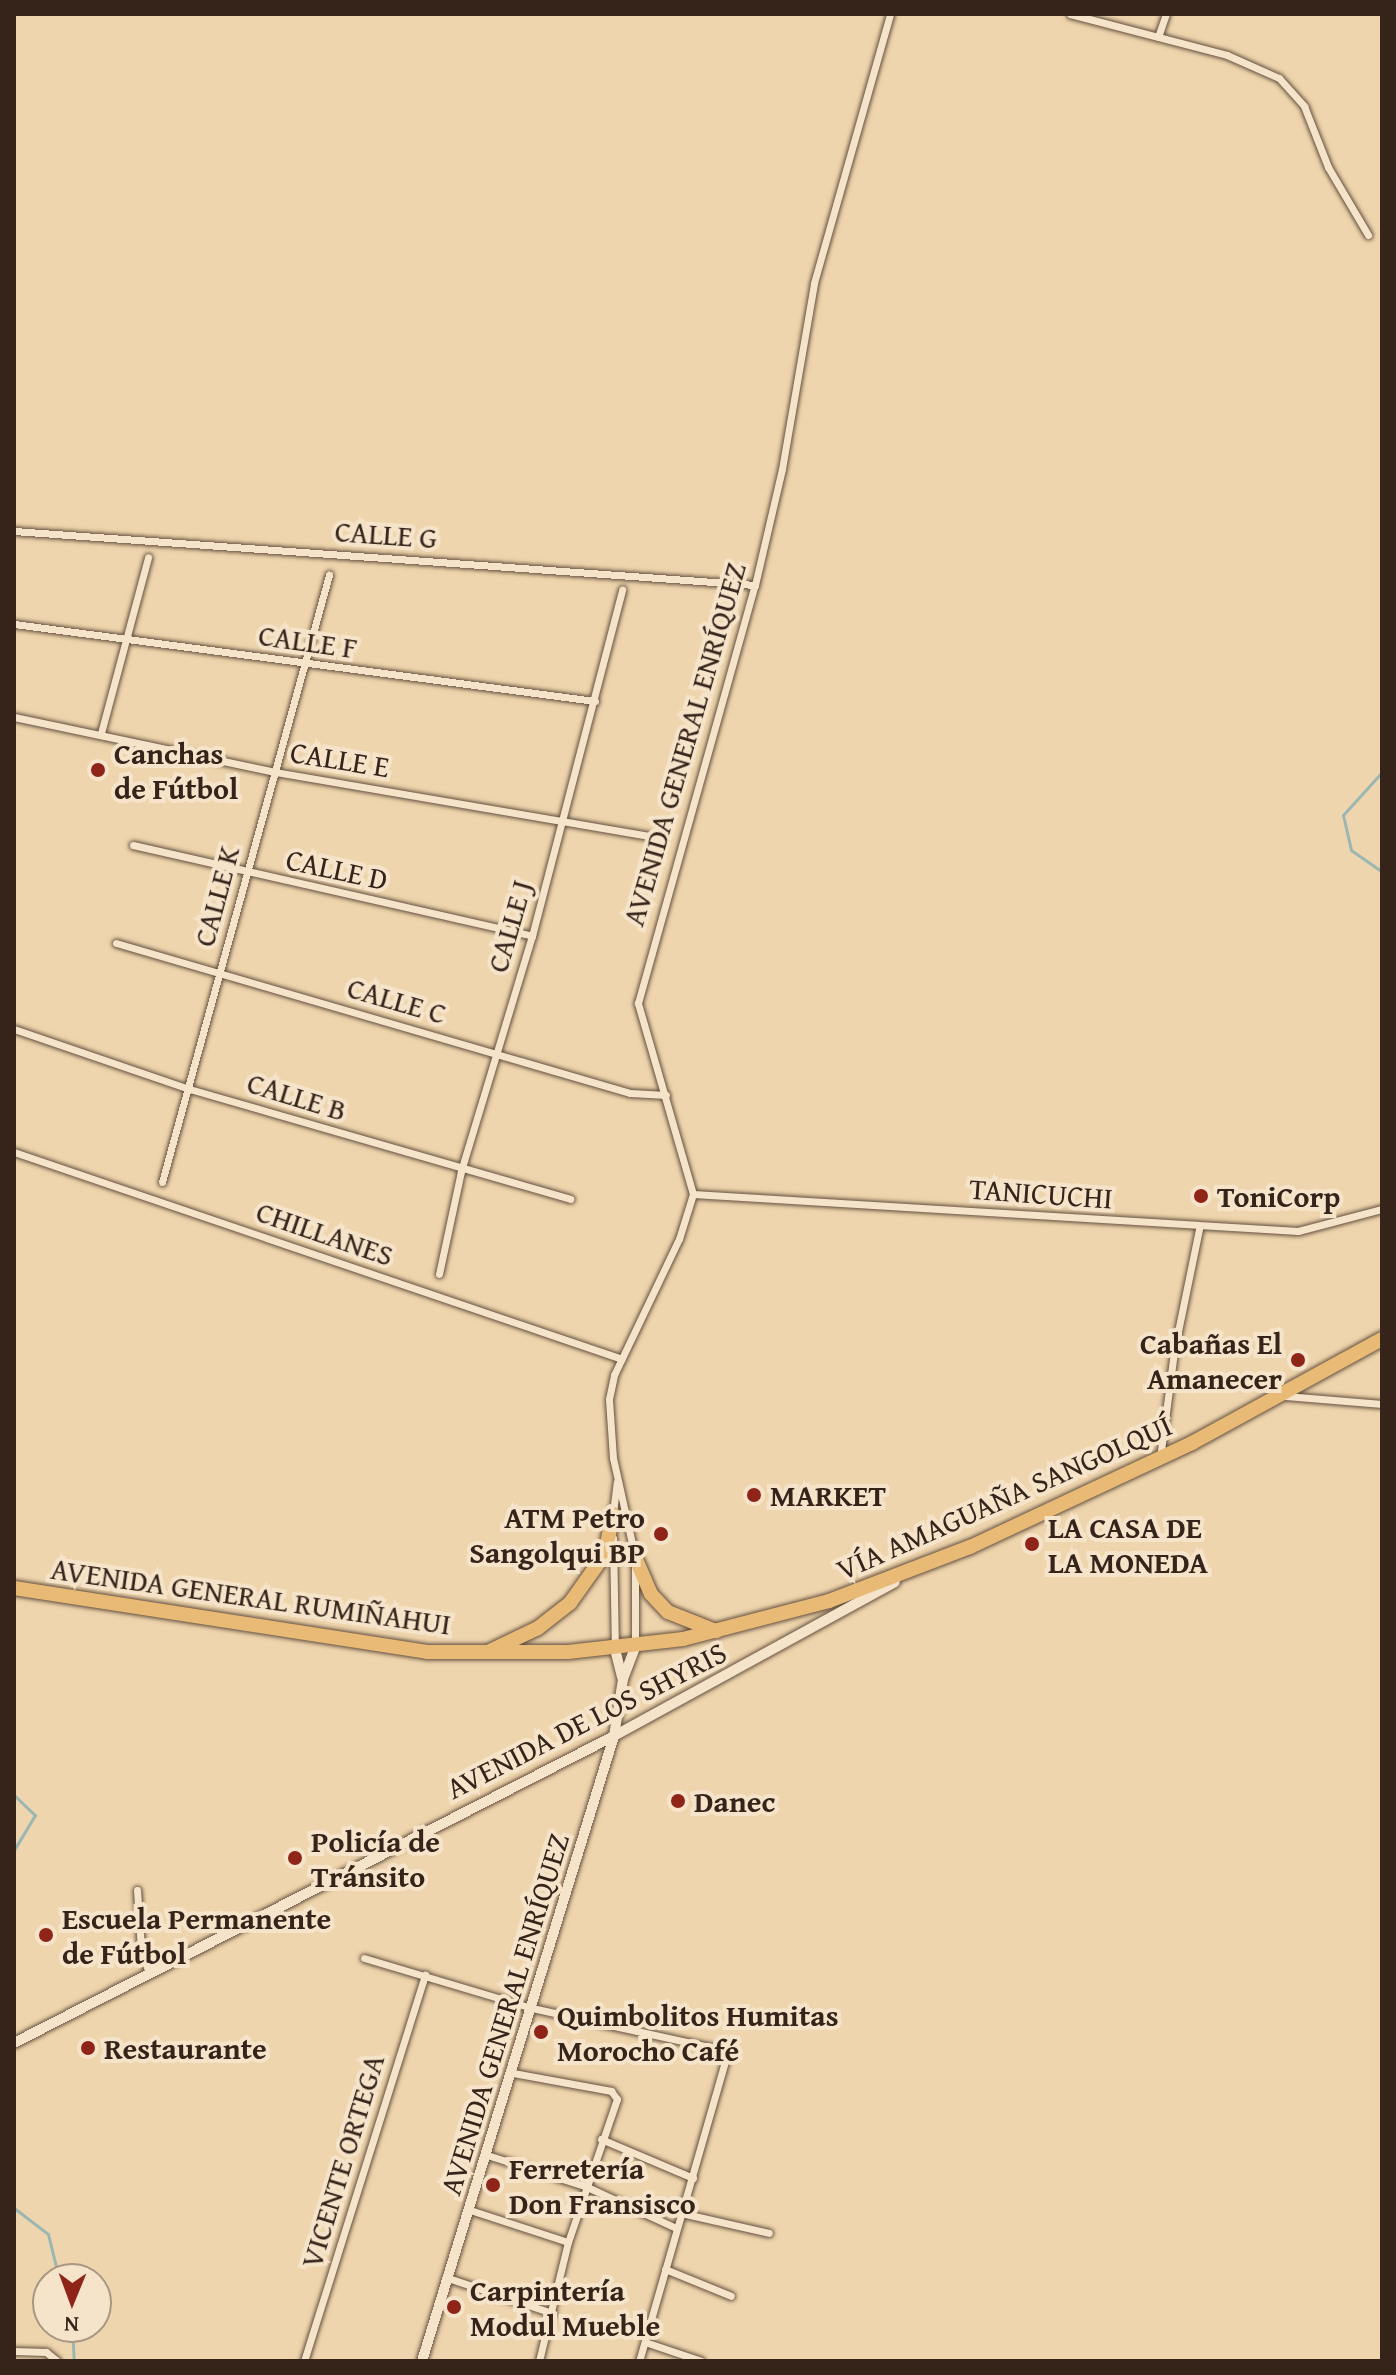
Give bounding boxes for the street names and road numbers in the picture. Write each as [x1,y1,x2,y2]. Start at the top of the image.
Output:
street label: CALLE G [334,512,438,556]
street label: AVENIDA GENERAL ENRÍQUEZ [615,558,753,930]
street label: CALLE F [256,616,360,666]
street label: CALLE E [288,733,392,785]
street label: CALLE D [283,841,391,897]
street label: CALLE K [185,842,247,950]
street label: CALLE J [479,876,539,976]
street label: CALLE C [344,969,450,1031]
street label: CALLE B [243,1064,351,1128]
street label: TANICUCHI [968,1170,1114,1216]
street label: CHILLANES [252,1193,398,1273]
street label: VÍA AMAGUAÑA SANGOLQUÍ [831,1407,1177,1587]
street label: AVENIDA GENERAL RUMIÑAHUI [49,1550,453,1642]
street label: AVENIDA DE LOS SHYRIS [440,1634,732,1806]
street label: AVENIDA GENERAL ENRÍQUEZ [432,1829,576,2199]
street label: VICENTE ORTEGA [292,2050,392,2272]

